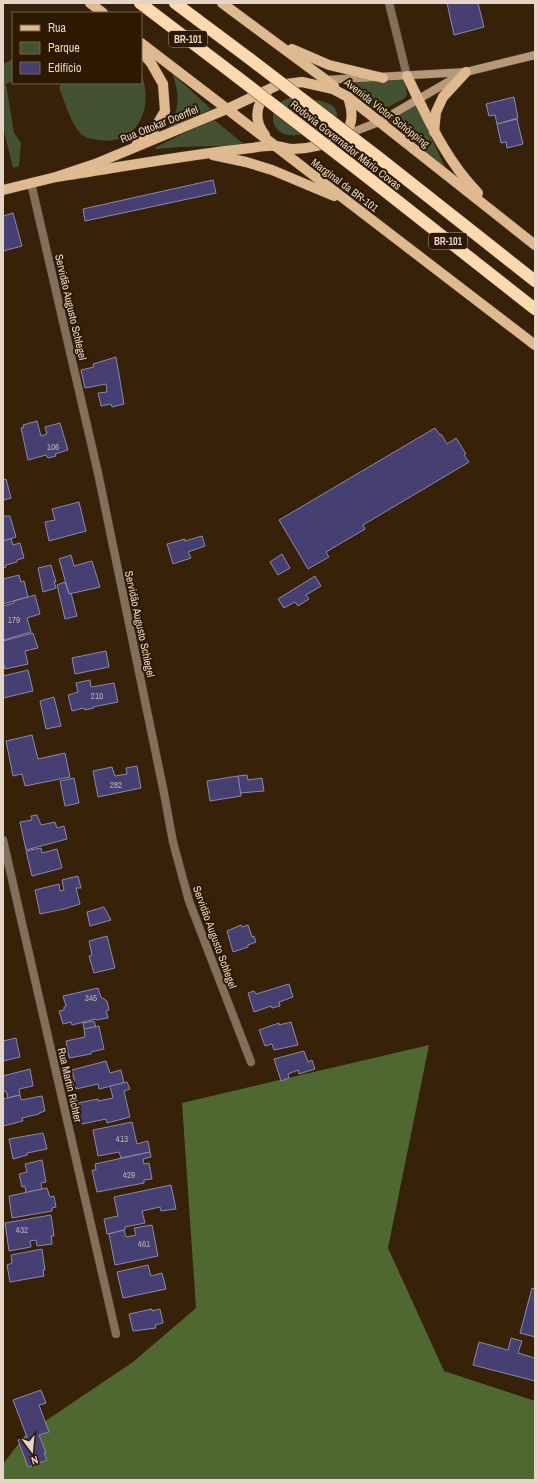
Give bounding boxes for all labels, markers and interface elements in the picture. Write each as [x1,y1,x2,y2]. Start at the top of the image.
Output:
legend [12,12,142,84]
text: Rua [48,20,67,36]
road number: BR-101 [169,31,207,47]
text: Parque [48,40,80,56]
text: Edifício [48,60,81,76]
street label: Avenida Victor Schöpping [341,75,432,151]
street label: Rodovia Governador Mário Covas [288,97,405,193]
street label: Rua Ottokar Doerffel [118,102,200,146]
street label: Marginal da BR-101 [309,155,381,215]
road number: BR-101 [429,233,467,249]
street label: Servidão Augusto Schlegel [52,253,90,361]
house number: 106 [47,441,59,453]
street label: Servidão Augusto Schlegel [122,570,158,678]
house number: 179 [8,614,20,626]
house number: 210 [91,690,103,702]
house number: 282 [110,779,122,791]
street label: Servidão Augusto Schlegel [190,884,240,990]
house number: 345 [85,992,97,1004]
street label: Rua Martin Richter [55,1046,85,1124]
house number: 413 [116,1133,128,1145]
house number: 429 [123,1169,135,1181]
house number: 432 [16,1224,28,1236]
house number: 461 [138,1238,150,1250]
north arrow [12,1431,52,1471]
text: N [30,1453,40,1468]

